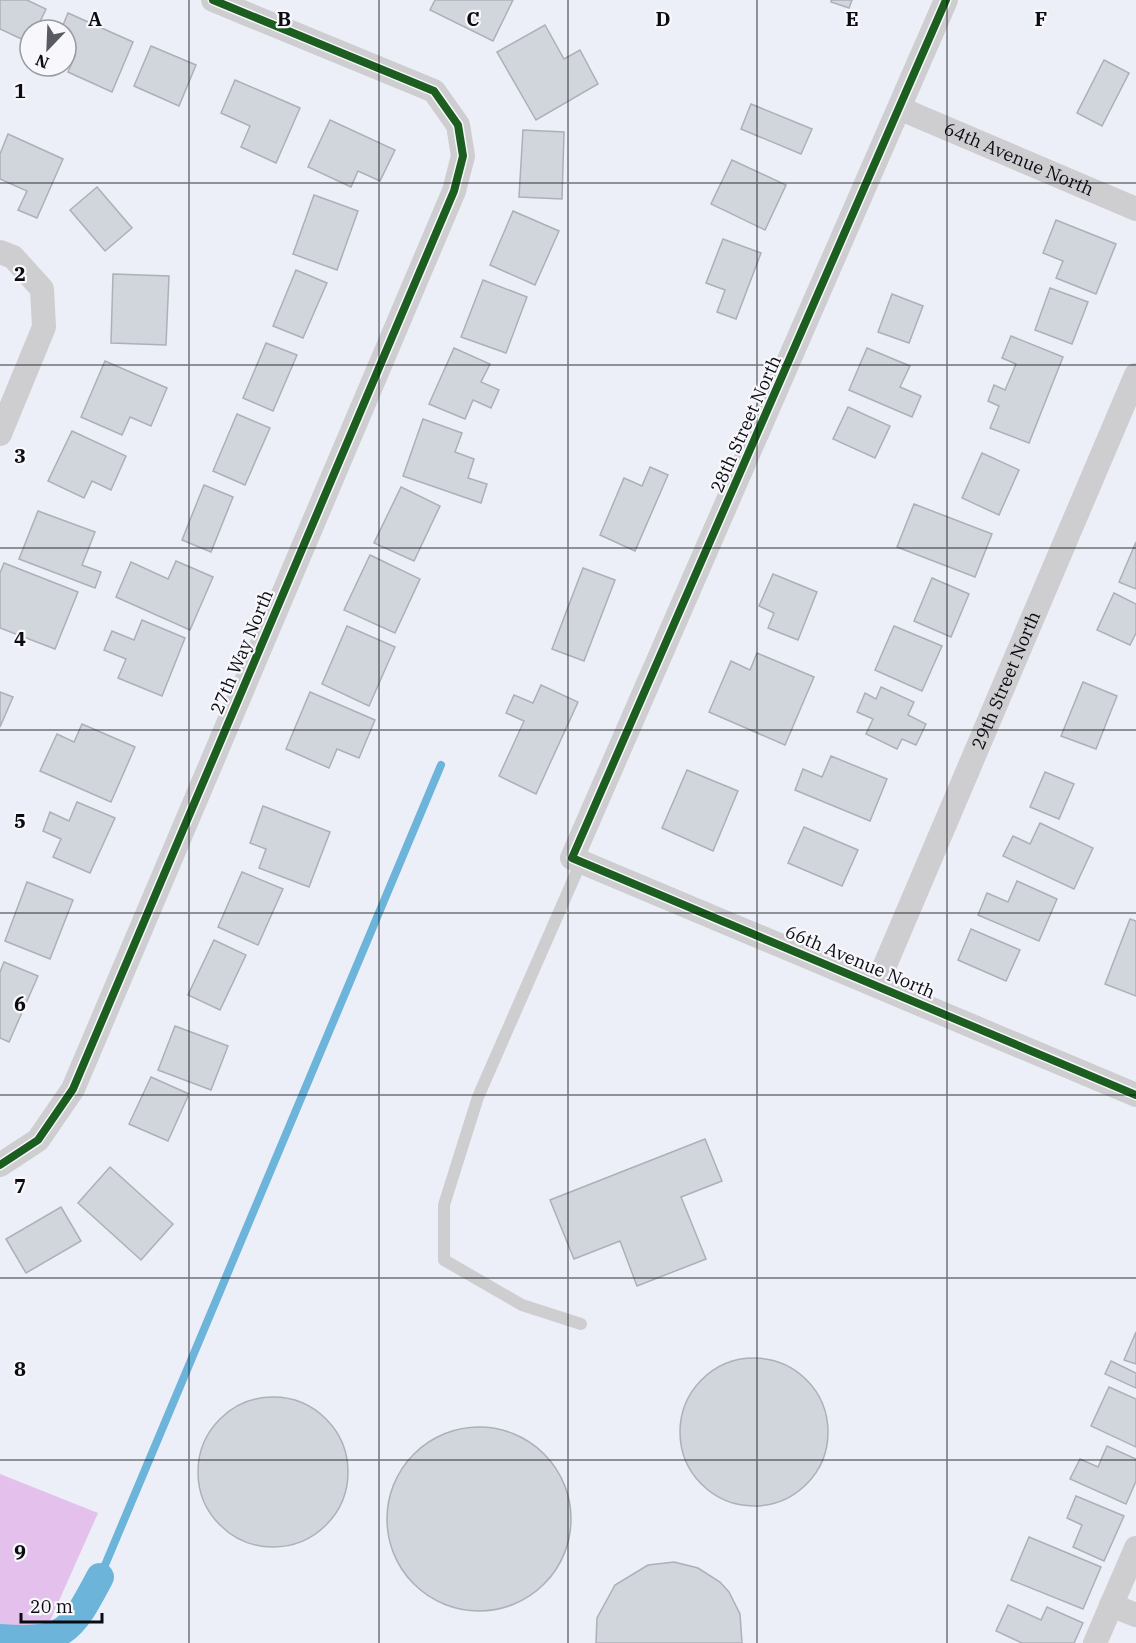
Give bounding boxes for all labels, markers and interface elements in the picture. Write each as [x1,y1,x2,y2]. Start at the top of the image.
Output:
text: A [88,5,102,32]
text: B [277,5,291,32]
text: C [466,5,480,32]
text: D [655,5,671,32]
text: E [845,5,859,32]
text: F [1035,5,1047,32]
north arrow [18,18,78,78]
text: N [32,50,52,73]
text: 1 [14,77,26,104]
street label: 64th Avenue North [941,117,1097,201]
text: 2 [14,260,26,287]
street label: 28th Street North [705,352,786,496]
text: 3 [14,442,26,469]
street label: 27th Way North [205,586,278,717]
street label: 29th Street North [966,608,1045,753]
text: 4 [14,625,26,652]
text: 5 [14,807,26,834]
street label: 66th Avenue North [782,920,939,1004]
text: 6 [14,990,26,1017]
text: 7 [14,1172,26,1199]
text: 8 [14,1355,26,1382]
text: 9 [14,1538,26,1565]
scale bar [21,1586,102,1624]
text: 20 m [30,1595,73,1618]

